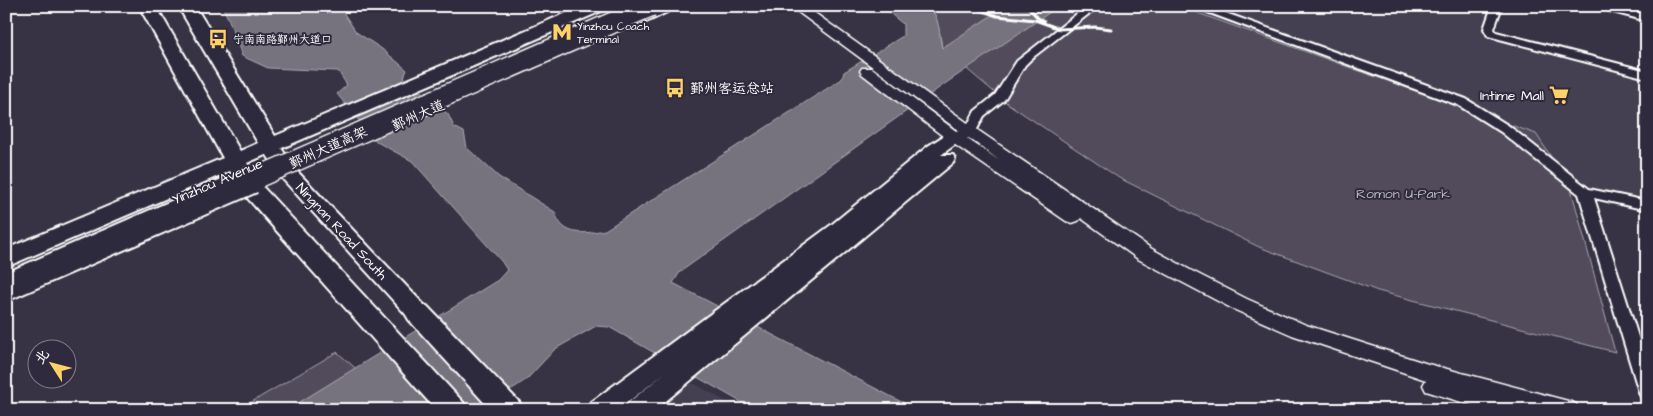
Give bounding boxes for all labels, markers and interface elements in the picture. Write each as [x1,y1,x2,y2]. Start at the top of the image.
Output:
place label: Yinzhou Coach Terminal [577,19,650,47]
metro station icon: Yinzhou Coach Terminal [551,21,573,43]
bus stop icon: 宁南南路鄞州大道口 [207,28,229,50]
place label: 宁南南路鄞州大道口 [233,32,332,47]
bus stop icon: 鄞州客运总站 [664,77,686,99]
place label: 鄞州客运总站 [690,79,774,99]
supermarket icon: Intime Mall [1548,84,1570,106]
place label: Intime Mall [1480,86,1544,106]
street label: 鄞州大道 [389,95,448,136]
street label: 鄞州大道高架 [286,122,371,174]
street label: Yinzhou Avenue [169,154,266,210]
street label: Ningnan Road South [291,179,392,285]
park label: Romon U-Park [1356,184,1450,204]
north arrow [28,338,78,388]
text: 北 [30,345,54,368]

